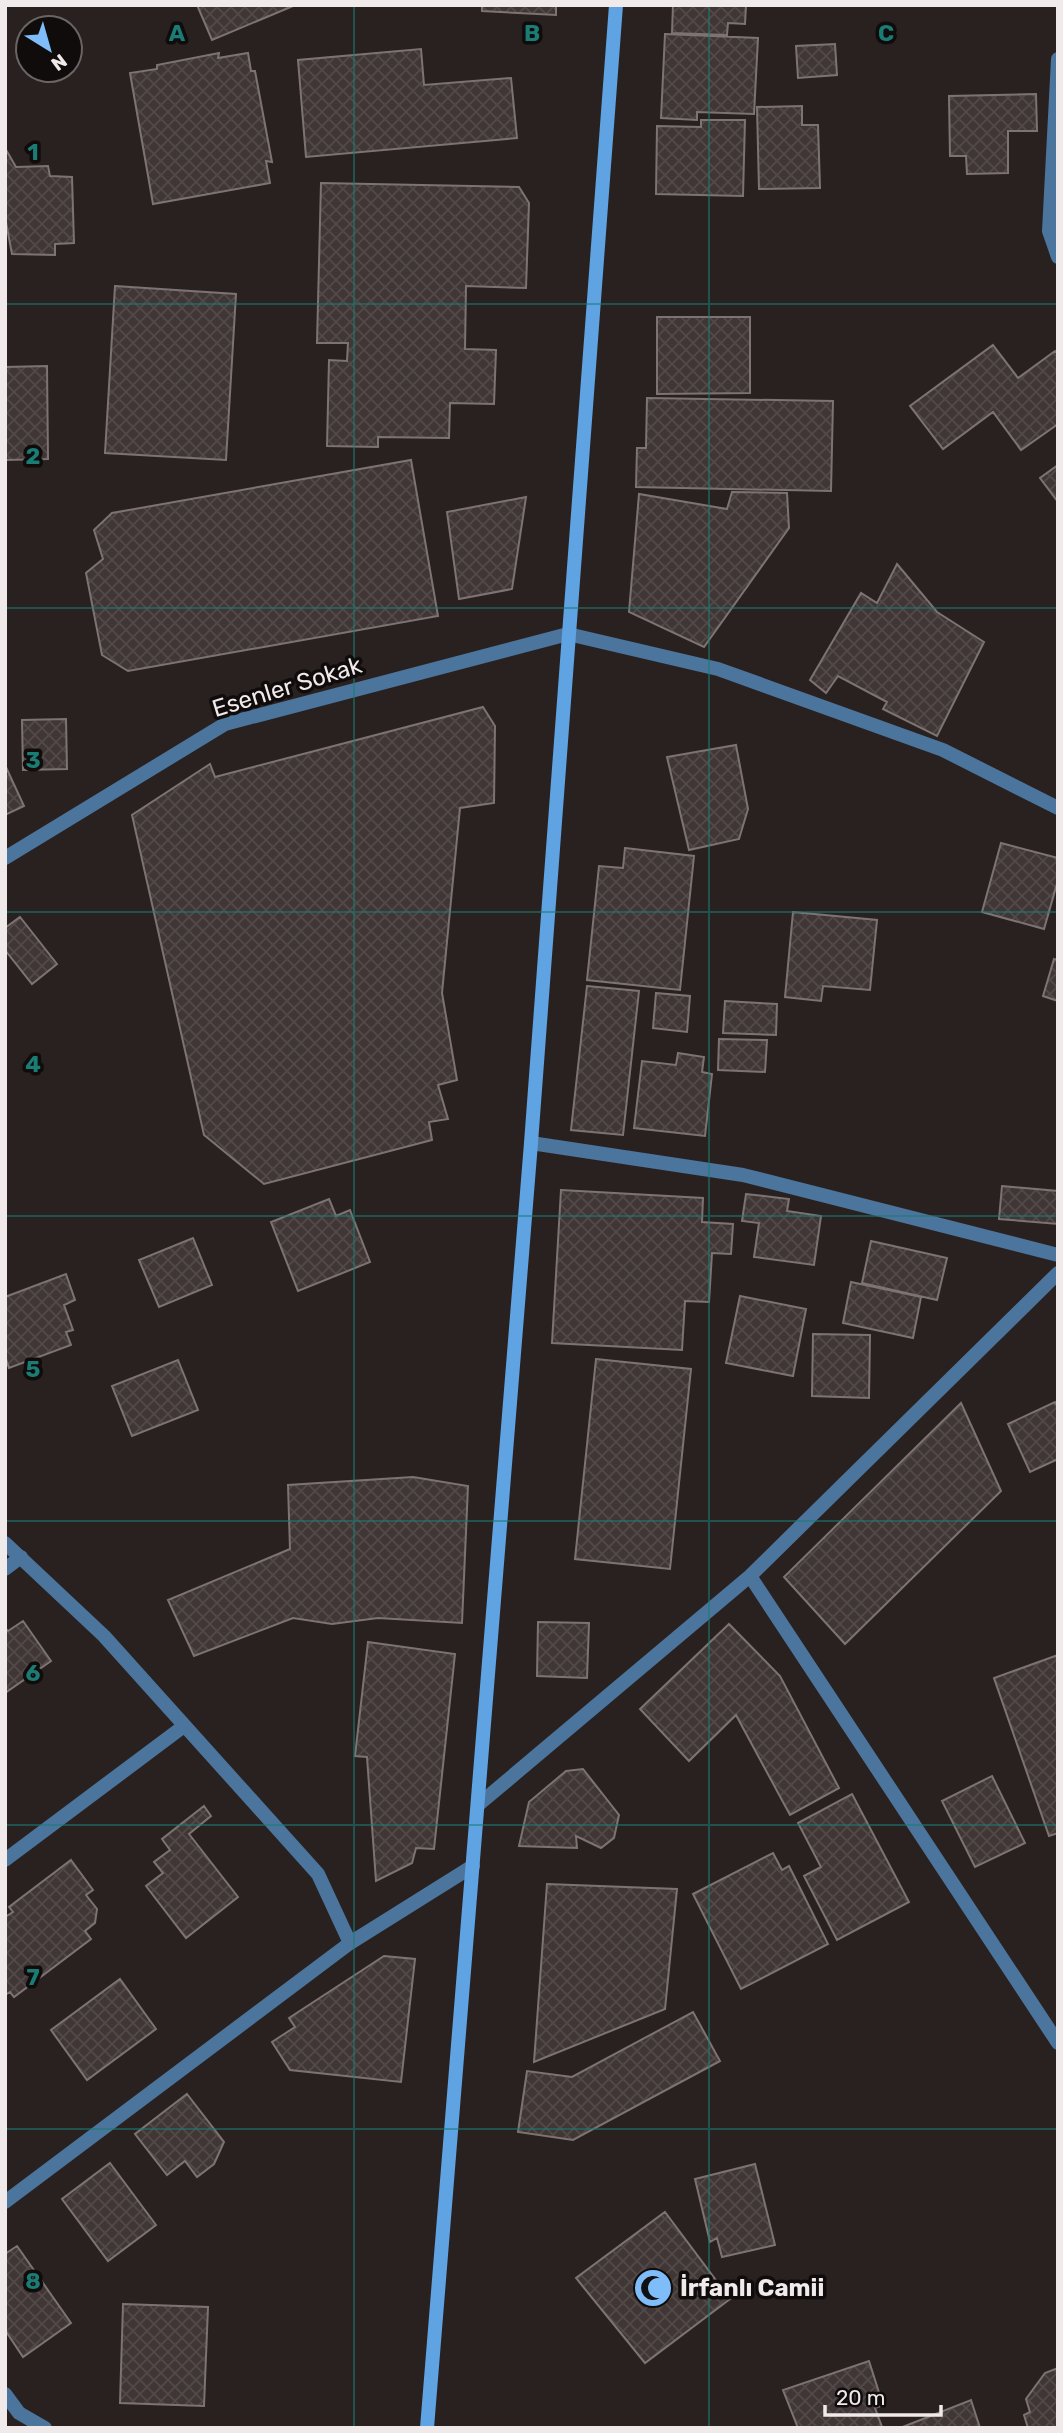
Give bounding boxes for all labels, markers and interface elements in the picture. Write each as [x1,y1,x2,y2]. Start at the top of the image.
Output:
north arrow [14,14,84,84]
text: A [169,19,186,47]
text: B [524,19,540,47]
text: C [878,19,894,47]
text: N [47,49,71,75]
text: 1 [27,138,39,166]
text: 2 [26,442,40,470]
street label: Esenler Sokak [209,651,366,723]
text: 3 [25,746,41,774]
text: 4 [25,1050,41,1078]
text: 5 [26,1355,41,1383]
text: 6 [26,1659,41,1687]
text: 7 [26,1963,40,1991]
text: 8 [25,2267,41,2295]
mosque icon: İrfanlı Camii [632,2267,674,2309]
place label: İrfanlı Camii [680,2274,824,2302]
scale bar [825,2374,940,2418]
text: 20 m [836,2385,885,2410]

